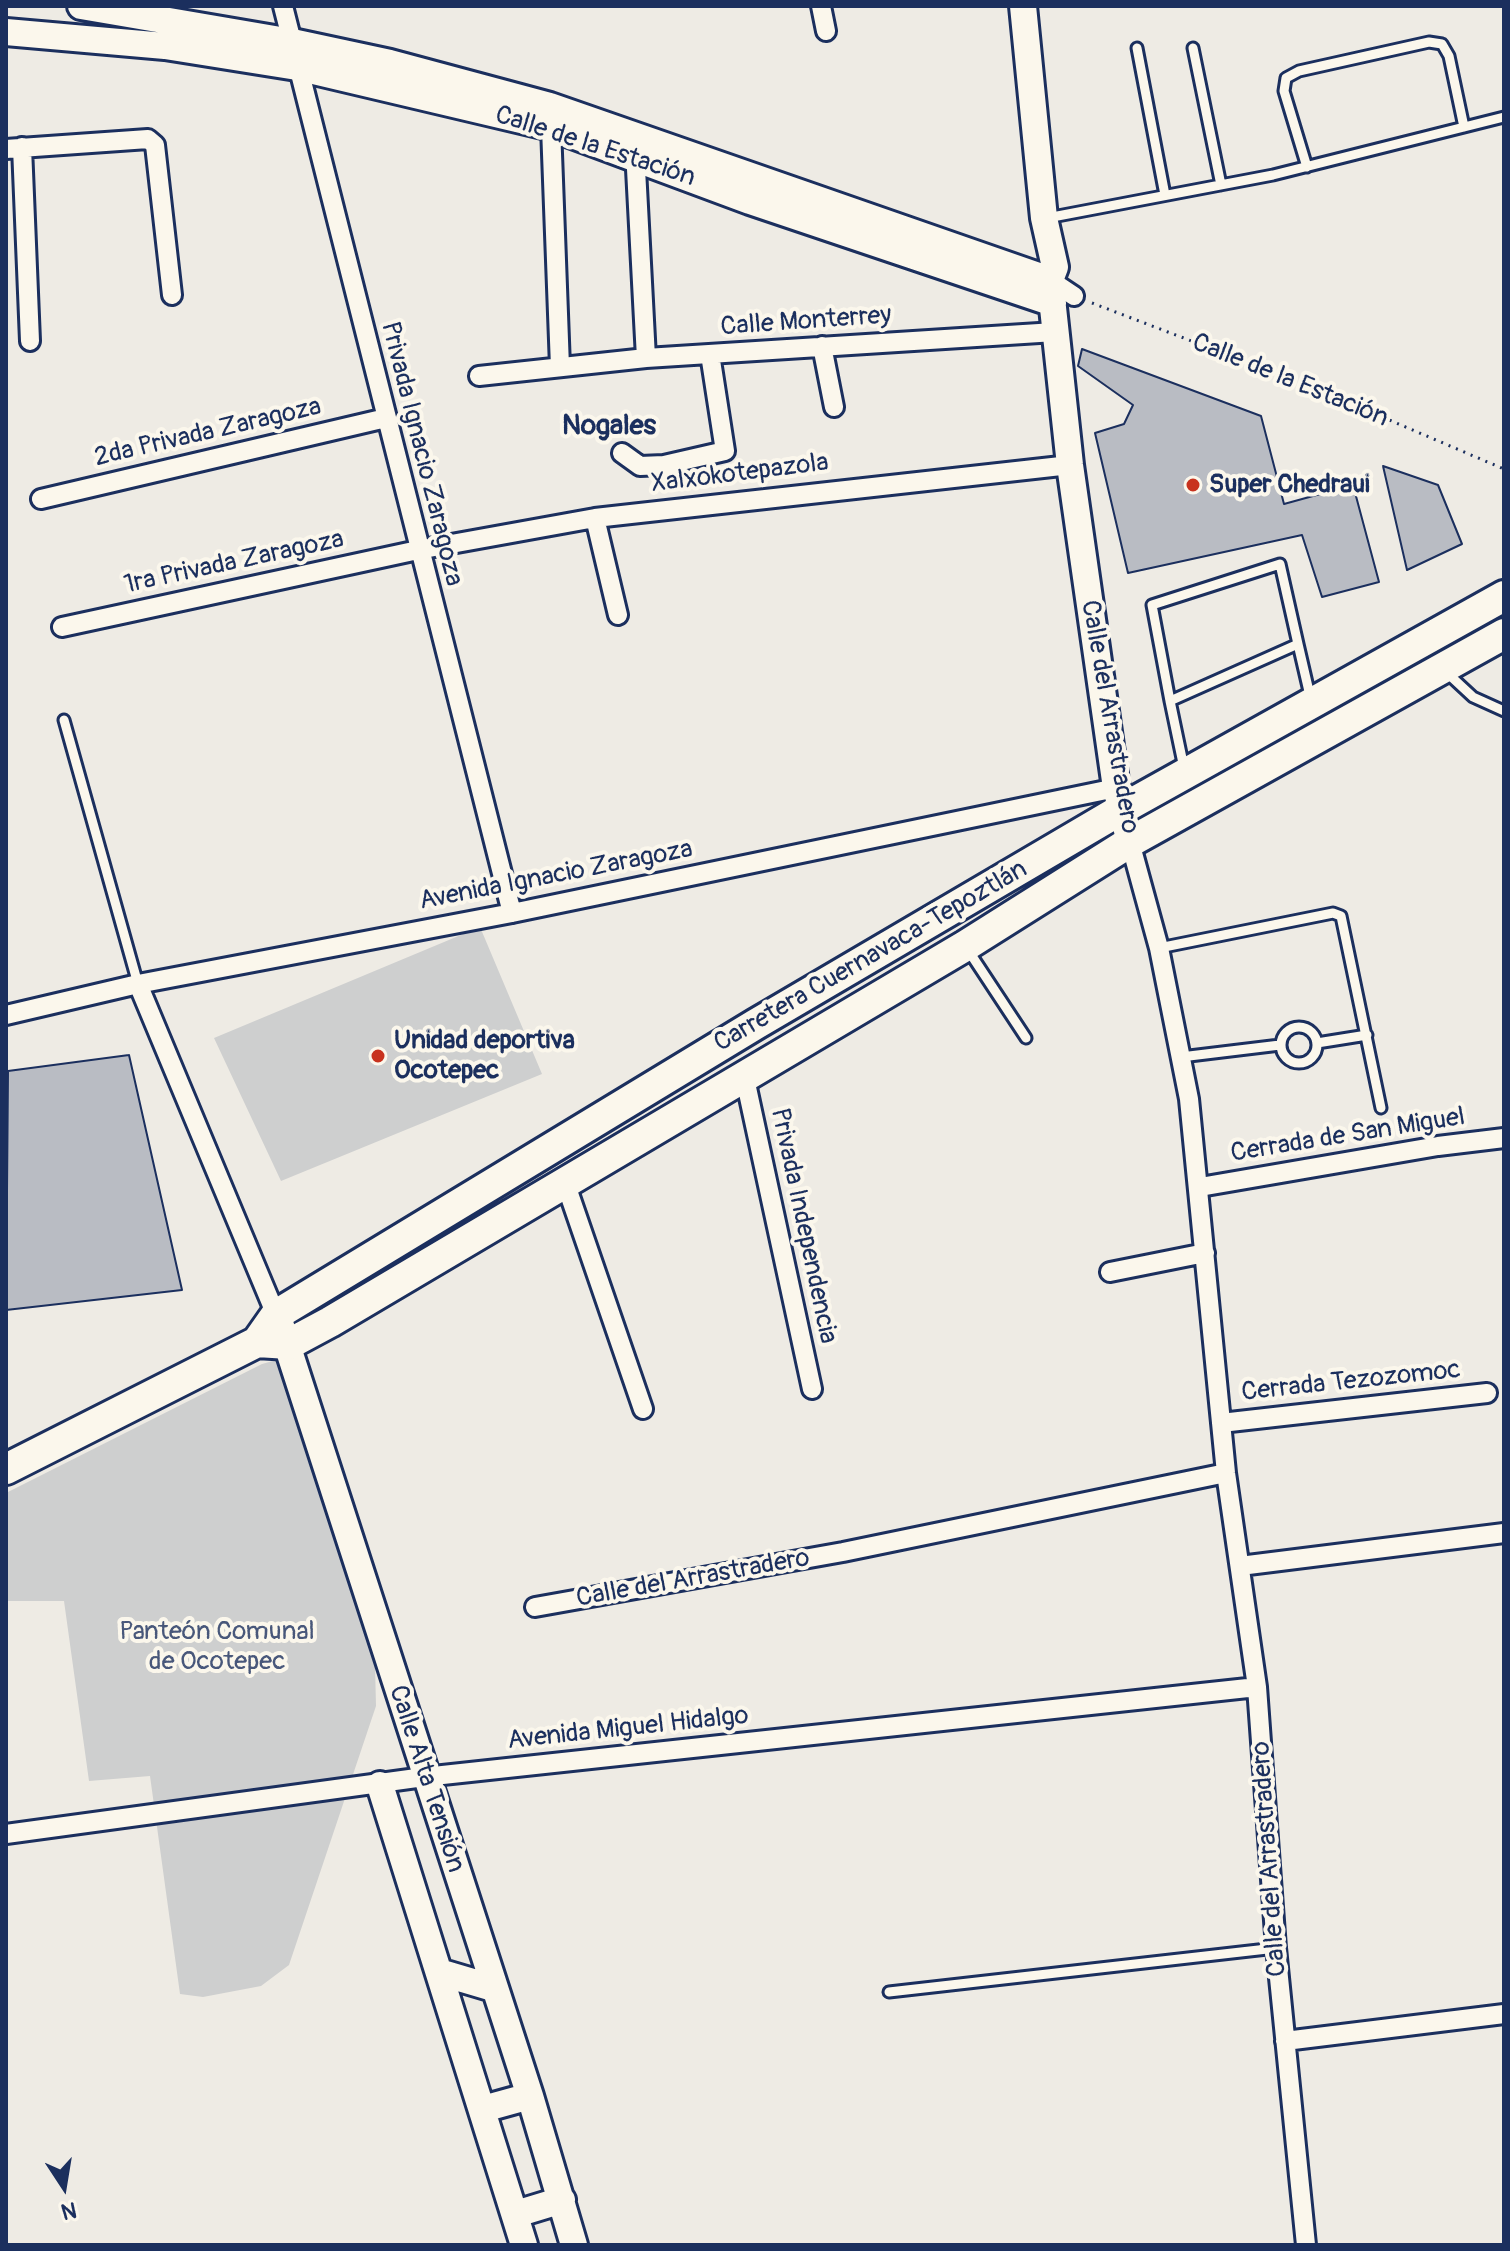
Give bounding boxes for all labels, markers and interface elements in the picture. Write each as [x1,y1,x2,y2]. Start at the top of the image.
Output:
street label: Calle de la Estación [491,100,699,194]
street label: Calle Monterrey [720,300,892,344]
street label: Privada Ignacio Zaragoza [373,319,469,589]
street label: Calle de la Estación [1187,327,1393,435]
street label: 2da Privada Zaragoza [92,392,324,474]
district label: Nogales [562,410,656,444]
street label: Xalxokotepazola [650,448,830,500]
place label: Super Chedraui [1209,469,1370,501]
marker: Super Chedraui [1184,476,1202,494]
street label: 1ra Privada Zaragoza [121,524,347,602]
street label: Calle del Arrastradero [1073,598,1145,836]
street label: Avenida Ignacio Zaragoza [417,834,695,918]
street label: Carretera Cuernavaca-Tepoztlán [709,854,1033,1060]
place label: Unidad deportiva Ocotepec [394,1025,575,1086]
marker: Unidad deportiva Ocotepec [369,1047,387,1065]
street label: Cerrada de San Miguel [1229,1102,1467,1170]
street label: Privada Independencia [763,1105,843,1347]
street label: Cerrada Tezozomoc [1240,1355,1462,1409]
street label: Calle del Arrastradero [574,1543,812,1615]
park label: Panteón Comunal de Ocotepec [119,1616,315,1678]
street label: Calle Alta Tensión [381,1682,471,1876]
street label: Avenida Miguel Hidalgo [506,1701,750,1757]
street label: Calle del Arrastradero [1246,1740,1294,1978]
north arrow [24,2147,104,2227]
text: N [59,2195,79,2226]

